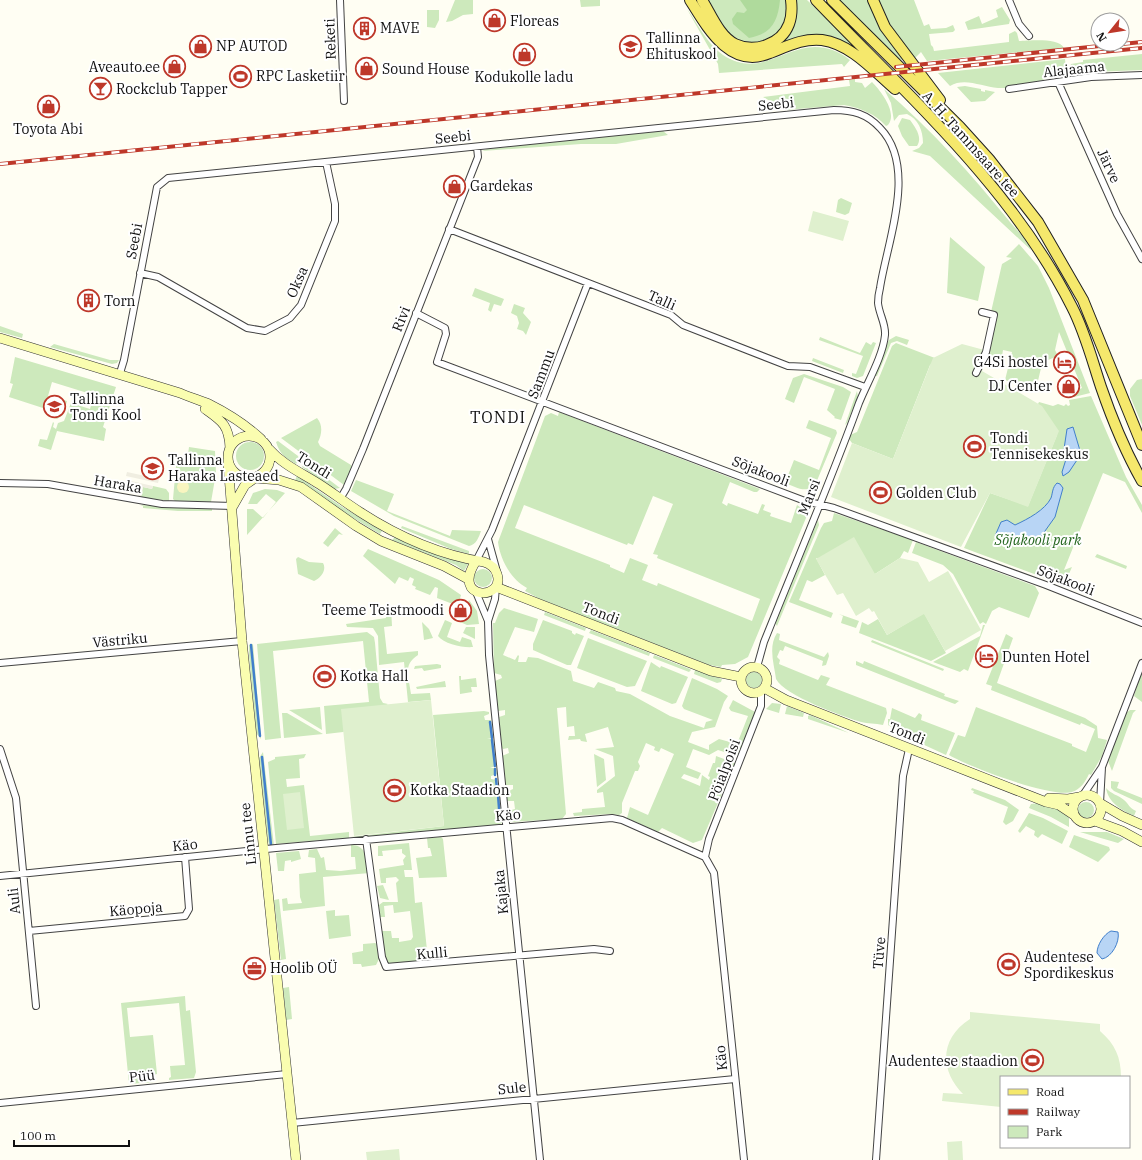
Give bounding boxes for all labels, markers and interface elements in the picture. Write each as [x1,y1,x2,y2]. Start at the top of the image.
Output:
shop icon: Floreas [481,8,507,34]
place label: Floreas [510,12,559,30]
north arrow [1090,12,1130,52]
building icon: MAVE [351,15,377,41]
street label: Reketi [320,18,340,60]
place label: MAVE [380,19,419,37]
place label: Tallinna Ehituskool [646,29,717,63]
text: N [1093,29,1110,44]
shop icon: NP AUTOD [188,33,214,59]
school or university icon: Tallinna Ehituskool [617,33,643,59]
place label: NP AUTOD [216,37,287,55]
shop icon: Kodukolle ladu [511,42,537,68]
shop icon: Aveauto.ee [162,54,188,80]
shop icon: Sound House [353,56,379,82]
street label: Alajaama [1042,57,1106,81]
place label: Aveauto.ee [89,58,160,76]
place label: Sound House [382,60,469,78]
sports icon: RPC Lasketiir [228,63,254,89]
place label: RPC Lasketiir [256,67,346,85]
place label: Kodukolle ladu [475,68,574,86]
bar icon: Rockclub Tapper [88,76,114,102]
place label: Rockclub Tapper [116,80,228,98]
street label: A. H. Tammsaare tee [919,87,1023,201]
street label: Seebi [757,93,795,115]
shop icon: Toyota Abi [35,94,61,120]
place label: Toyota Abi [13,120,83,138]
street label: Seebi [434,126,472,148]
street label: Järve [1093,146,1125,186]
shop icon: Gardekas [442,173,468,199]
place label: Gardekas [470,177,533,195]
street label: Seebi [122,222,146,260]
street label: Oksa [282,263,312,301]
street label: Talli [645,286,679,314]
building icon: Torn [76,288,102,314]
place label: Torn [104,292,136,310]
street label: Rivi [388,304,414,334]
street label: Sammu [523,347,559,401]
hotel icon: G4Si hostel [1051,349,1077,375]
place label: G4Si hostel [974,353,1048,371]
shop icon: DJ Center [1055,373,1081,399]
place label: DJ Center [989,377,1053,395]
place label: Tallinna Tondi Kool [70,390,141,424]
school or university icon: Tallinna Tondi Kool [42,394,68,420]
district label: TONDI [470,407,526,427]
place label: Tondi Tennisekeskus [990,429,1089,463]
sports icon: Tondi Tennisekeskus [962,433,988,459]
street label: Tondi [293,447,335,483]
place label: Tallinna Haraka Lasteaed [168,451,279,485]
street label: Sõjakooli [730,452,792,490]
school or university icon: Tallinna Haraka Lasteaed [140,455,166,481]
street label: Haraka [93,471,144,497]
street label: Marsi [794,476,824,518]
sports icon: Golden Club [867,480,893,506]
place label: Golden Club [896,484,977,502]
park label: Sõjakooli park [993,531,1082,549]
street label: Sõjakooli [1035,561,1097,599]
shop icon: Teeme Teistmoodi [447,597,473,623]
street label: Tondi [580,598,622,628]
place label: Teeme Teistmoodi [322,601,444,619]
street label: Västriku [92,629,149,651]
hotel icon: Dunten Hotel [973,644,999,670]
place label: Dunten Hotel [1002,648,1090,666]
sports icon: Kotka Hall [311,663,337,689]
place label: Kotka Hall [340,667,409,685]
street label: Tondi [886,717,928,749]
street label: Pöialpoisi [704,736,744,804]
sports icon: Kotka Staadion [382,777,408,803]
place label: Kotka Staadion [410,781,510,799]
street label: Linnu tee [236,802,260,866]
street label: Käo [495,805,521,825]
street label: Käo [172,835,199,855]
street label: Kajaka [490,868,512,915]
street label: Auli [4,887,24,915]
street label: Käopoja [108,898,164,920]
street label: Tüve [869,936,889,970]
street label: Kulli [416,943,448,963]
place label: Audentese Spordikeskus [1024,948,1114,982]
sports icon: Audentese Spordikeskus [996,952,1022,978]
office icon: Hoolib OÜ [242,955,268,981]
place label: Hoolib OÜ [270,959,338,977]
street label: Käo [711,1044,731,1071]
sports icon: Audentese staadion [1020,1048,1046,1074]
place label: Audentese staadion [888,1052,1018,1070]
street label: Püü [128,1066,156,1086]
legend [1000,1076,1130,1148]
street label: Sule [497,1078,527,1098]
text: Road [1036,1084,1065,1099]
text: Railway [1036,1104,1081,1119]
scale bar [14,1122,129,1148]
text: Park [1036,1124,1062,1139]
text: 100 m [20,1128,56,1143]

